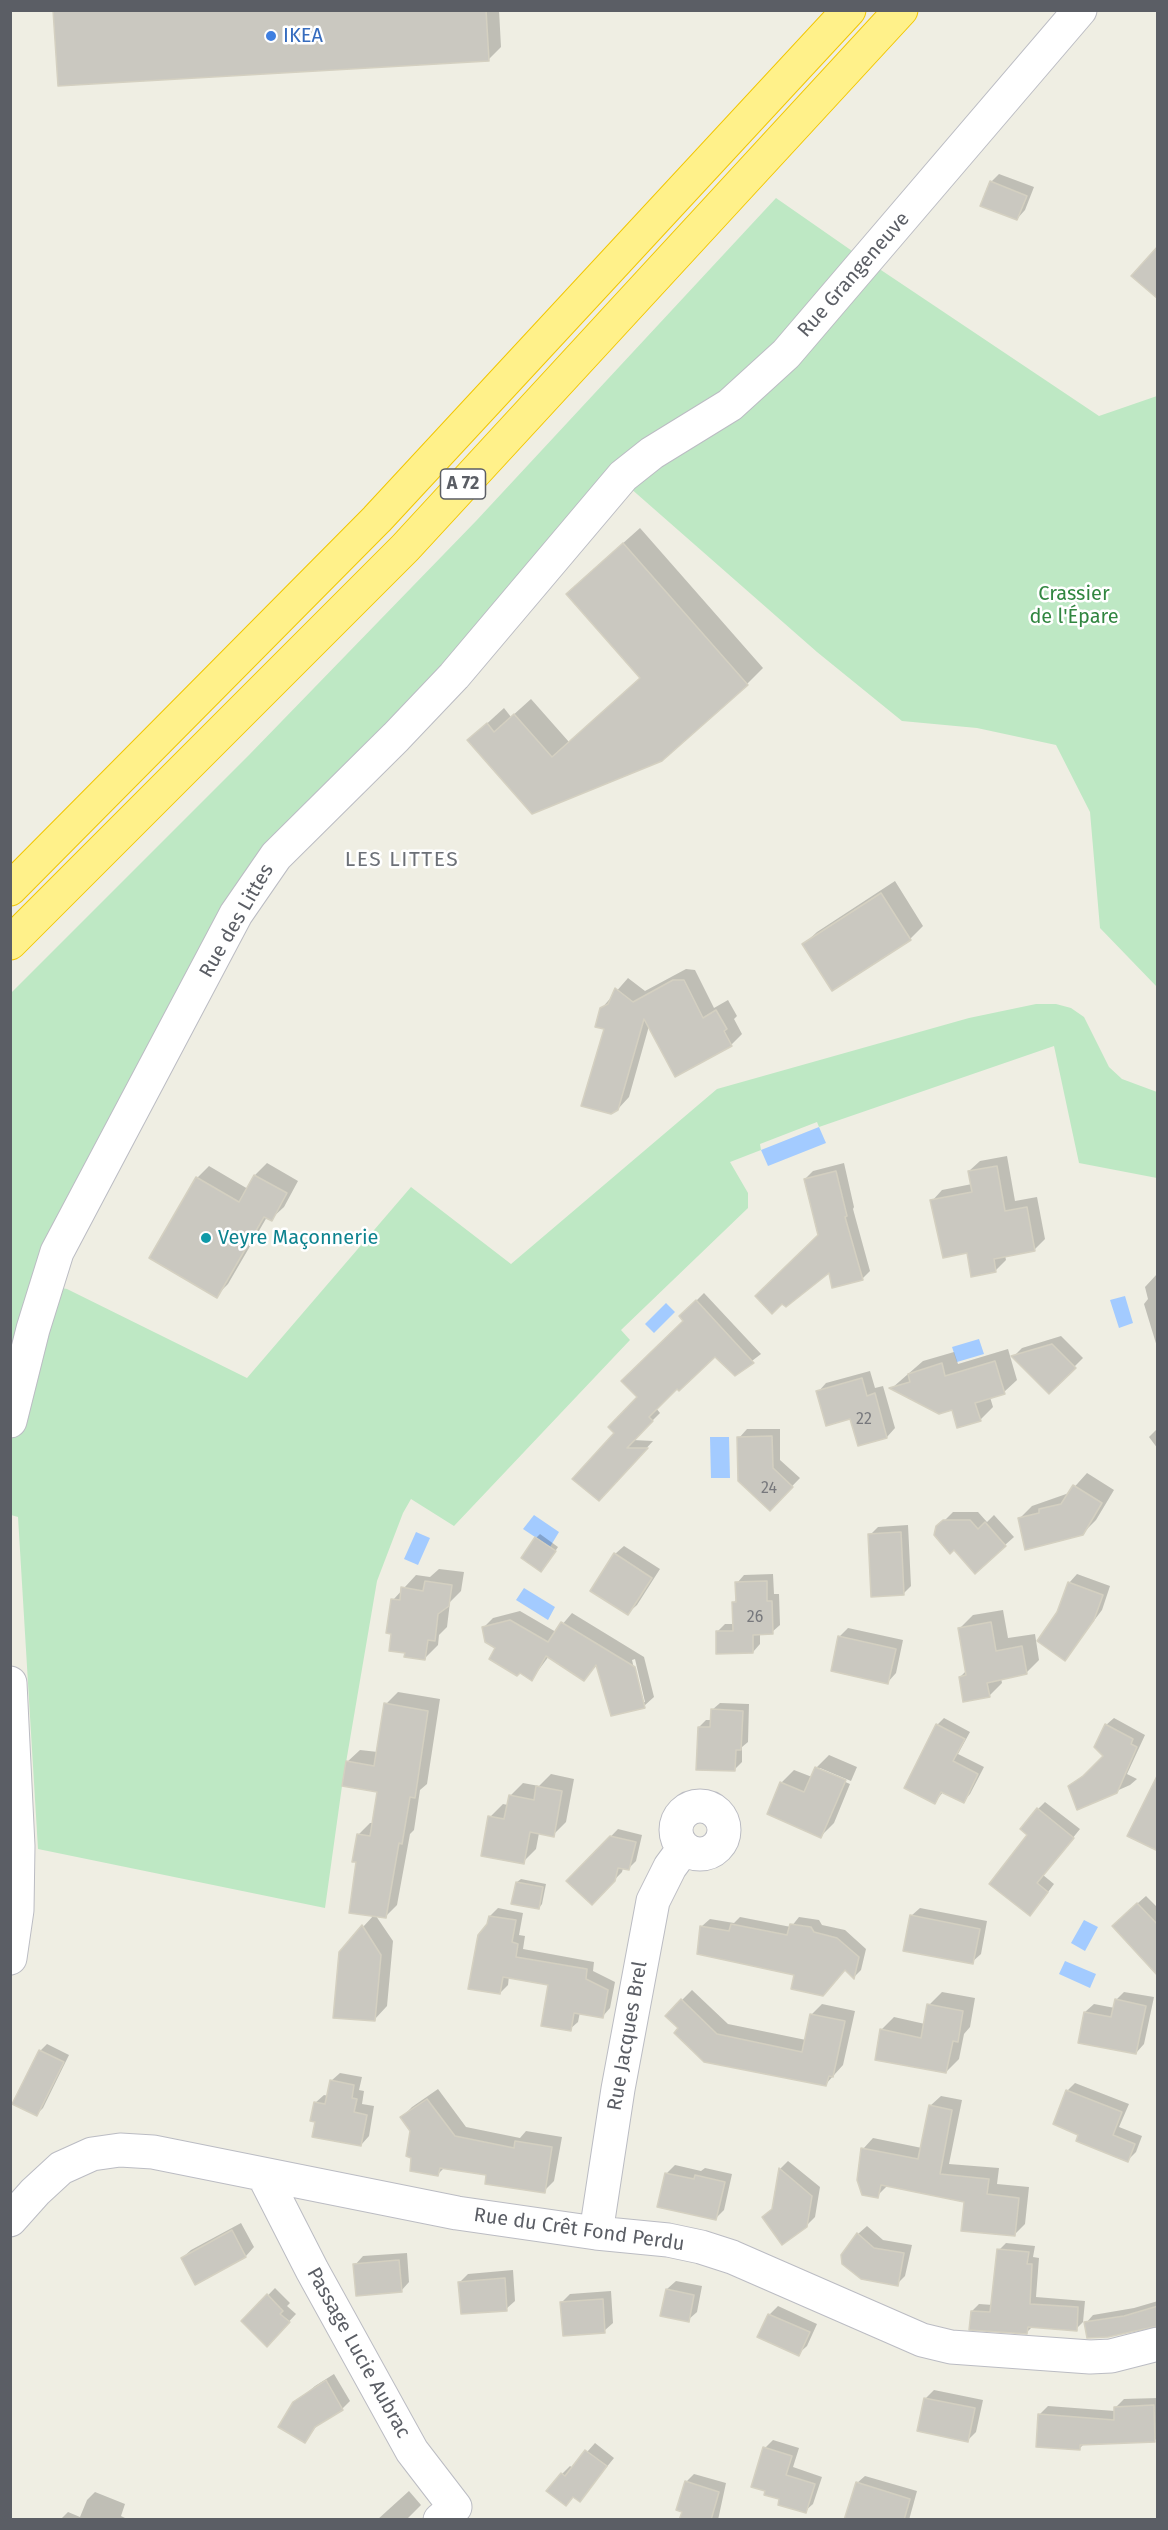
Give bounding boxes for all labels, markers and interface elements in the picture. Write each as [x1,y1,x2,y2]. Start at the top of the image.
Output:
place label: IKEA [283,24,323,48]
marker: IKEA [264,29,278,43]
street label: Rue Grangeneuve [793,207,915,343]
road number: A 72 [440,469,486,499]
park label: Crassier de l'Épare [1029,582,1119,629]
district label: LES LITTES [345,847,459,873]
street label: Rue des Littes [195,860,279,982]
place label: Veyre Maçonnerie [218,1226,378,1250]
marker: Veyre Maçonnerie [199,1231,213,1245]
house number: 22 [856,1410,872,1430]
house number: 24 [761,1479,777,1499]
house number: 26 [747,1608,763,1628]
street label: Rue Jacques Brel [603,1959,653,2113]
street label: Rue du Crêt Fond Perdu [472,2203,686,2257]
street label: Passage Lucie Aubrac [301,2263,415,2443]

